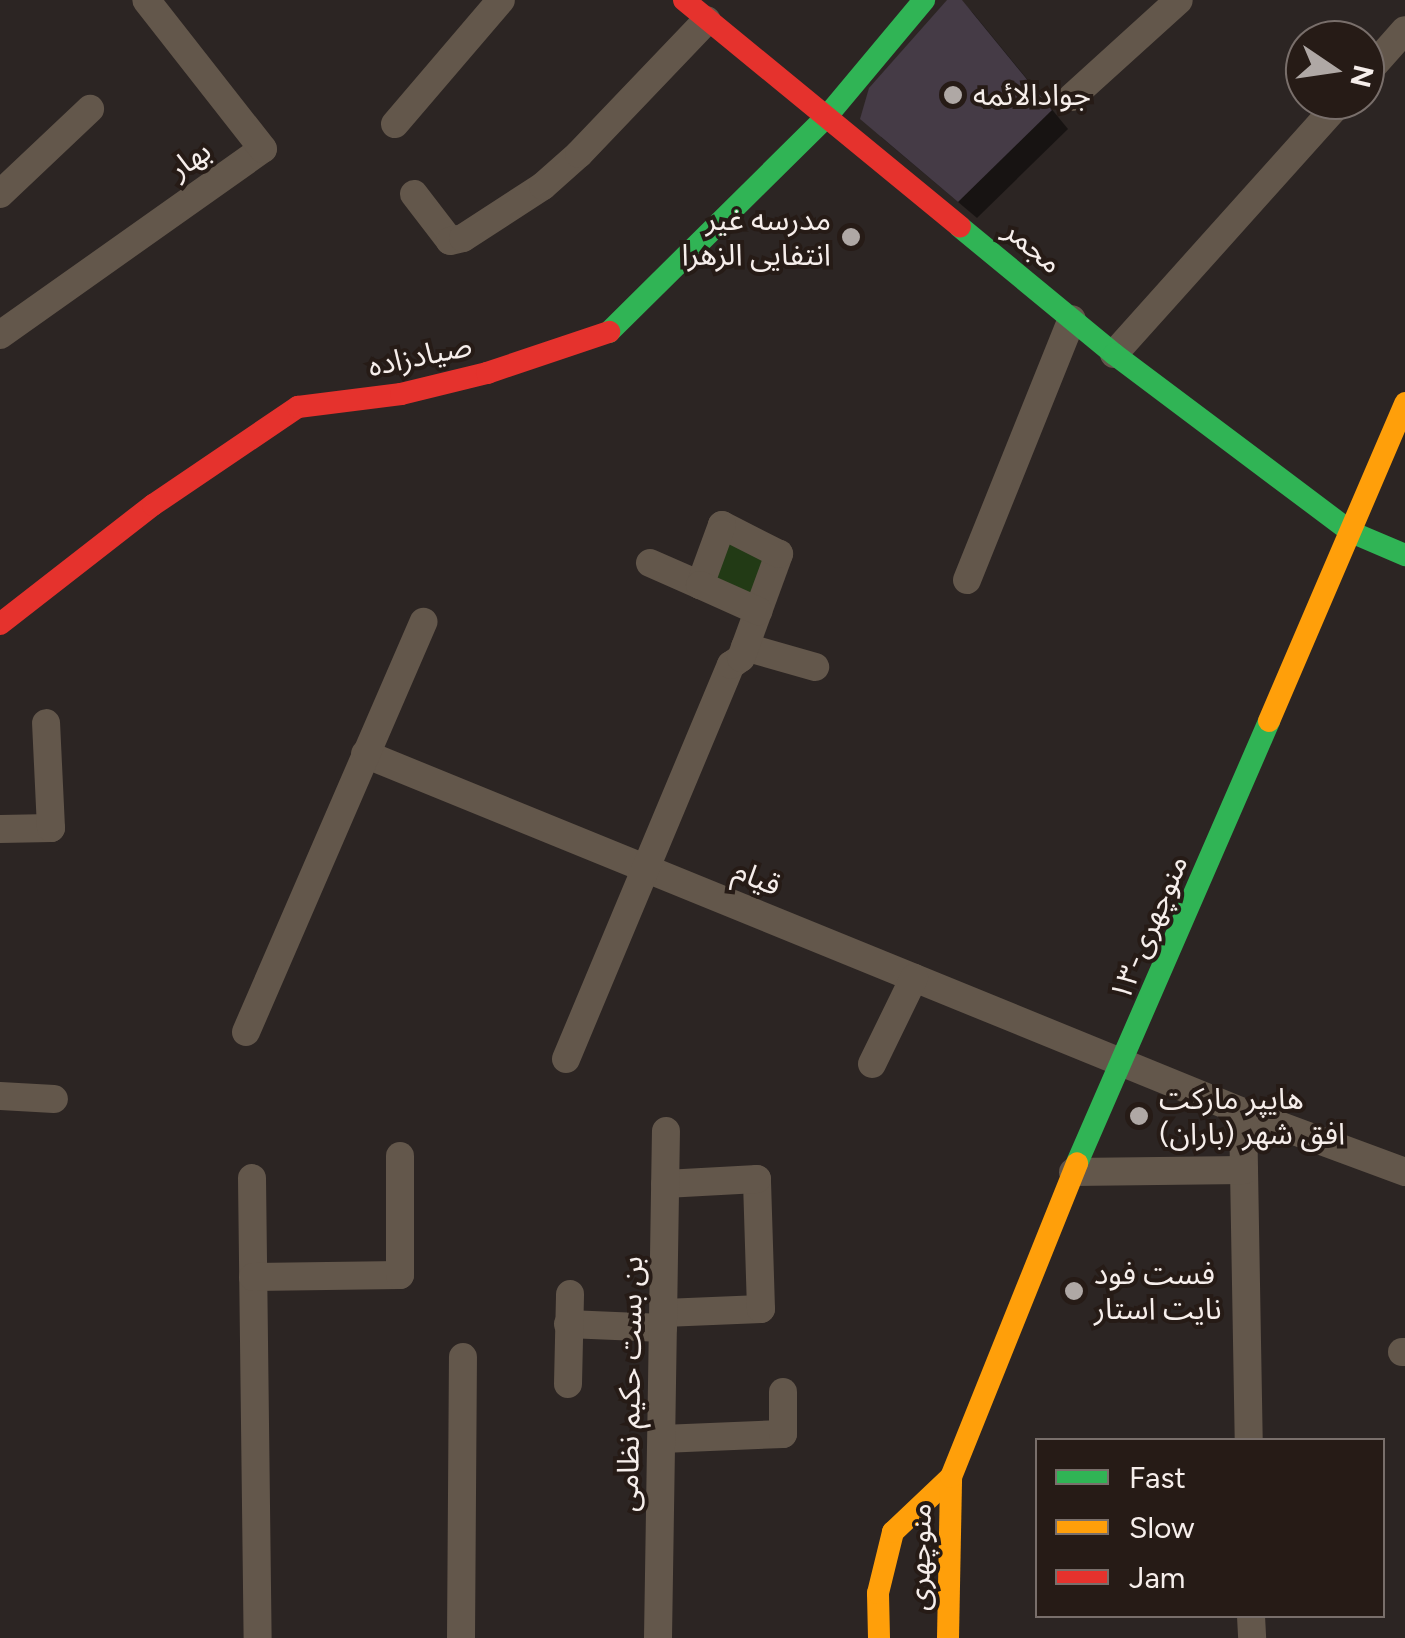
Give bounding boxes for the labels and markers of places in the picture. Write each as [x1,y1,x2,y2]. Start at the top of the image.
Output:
place label: جوادالائمه [973,77,1091,113]
marker: جوادالائمه [942,84,964,106]
place label: مدرسه غیر انتفایی الزهرا [681,202,831,272]
marker: مدرسه غیر انتفایی الزهرا [840,226,862,248]
place label: هایپر مارکت افق شهر (باران) [1159,1081,1345,1152]
marker: هایپر مارکت افق شهر (باران) [1128,1105,1150,1127]
place label: فست فود نایت استار [1094,1256,1222,1326]
marker: فست فود نایت استار [1063,1280,1085,1302]

